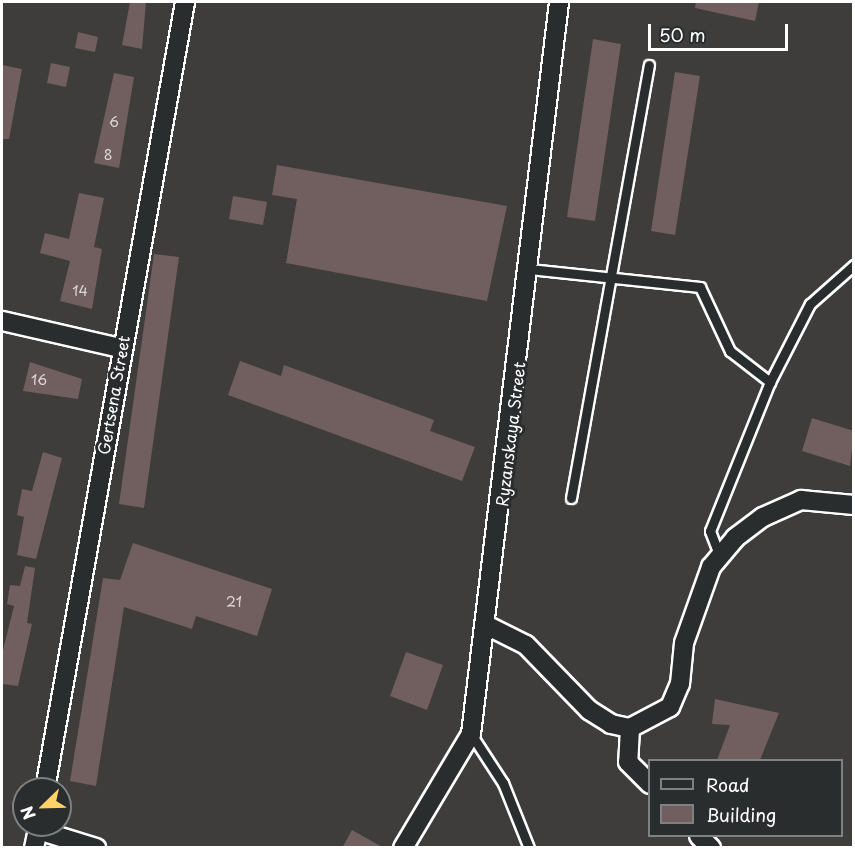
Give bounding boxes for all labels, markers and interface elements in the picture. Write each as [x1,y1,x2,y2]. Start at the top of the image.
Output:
scale bar [651,12,790,50]
text: 50 m [659,21,706,48]
house number: 6 [109,114,119,130]
house number: 8 [104,147,112,163]
house number: 14 [72,283,88,299]
street label: Gertsena Street [93,333,133,457]
street label: Ryzanskaya Street [492,360,528,508]
house number: 16 [31,372,47,388]
house number: 21 [226,594,242,610]
legend [648,759,843,837]
text: Road [706,771,750,798]
north arrow [12,777,72,837]
text: Building [706,801,776,828]
text: N [14,803,41,824]

